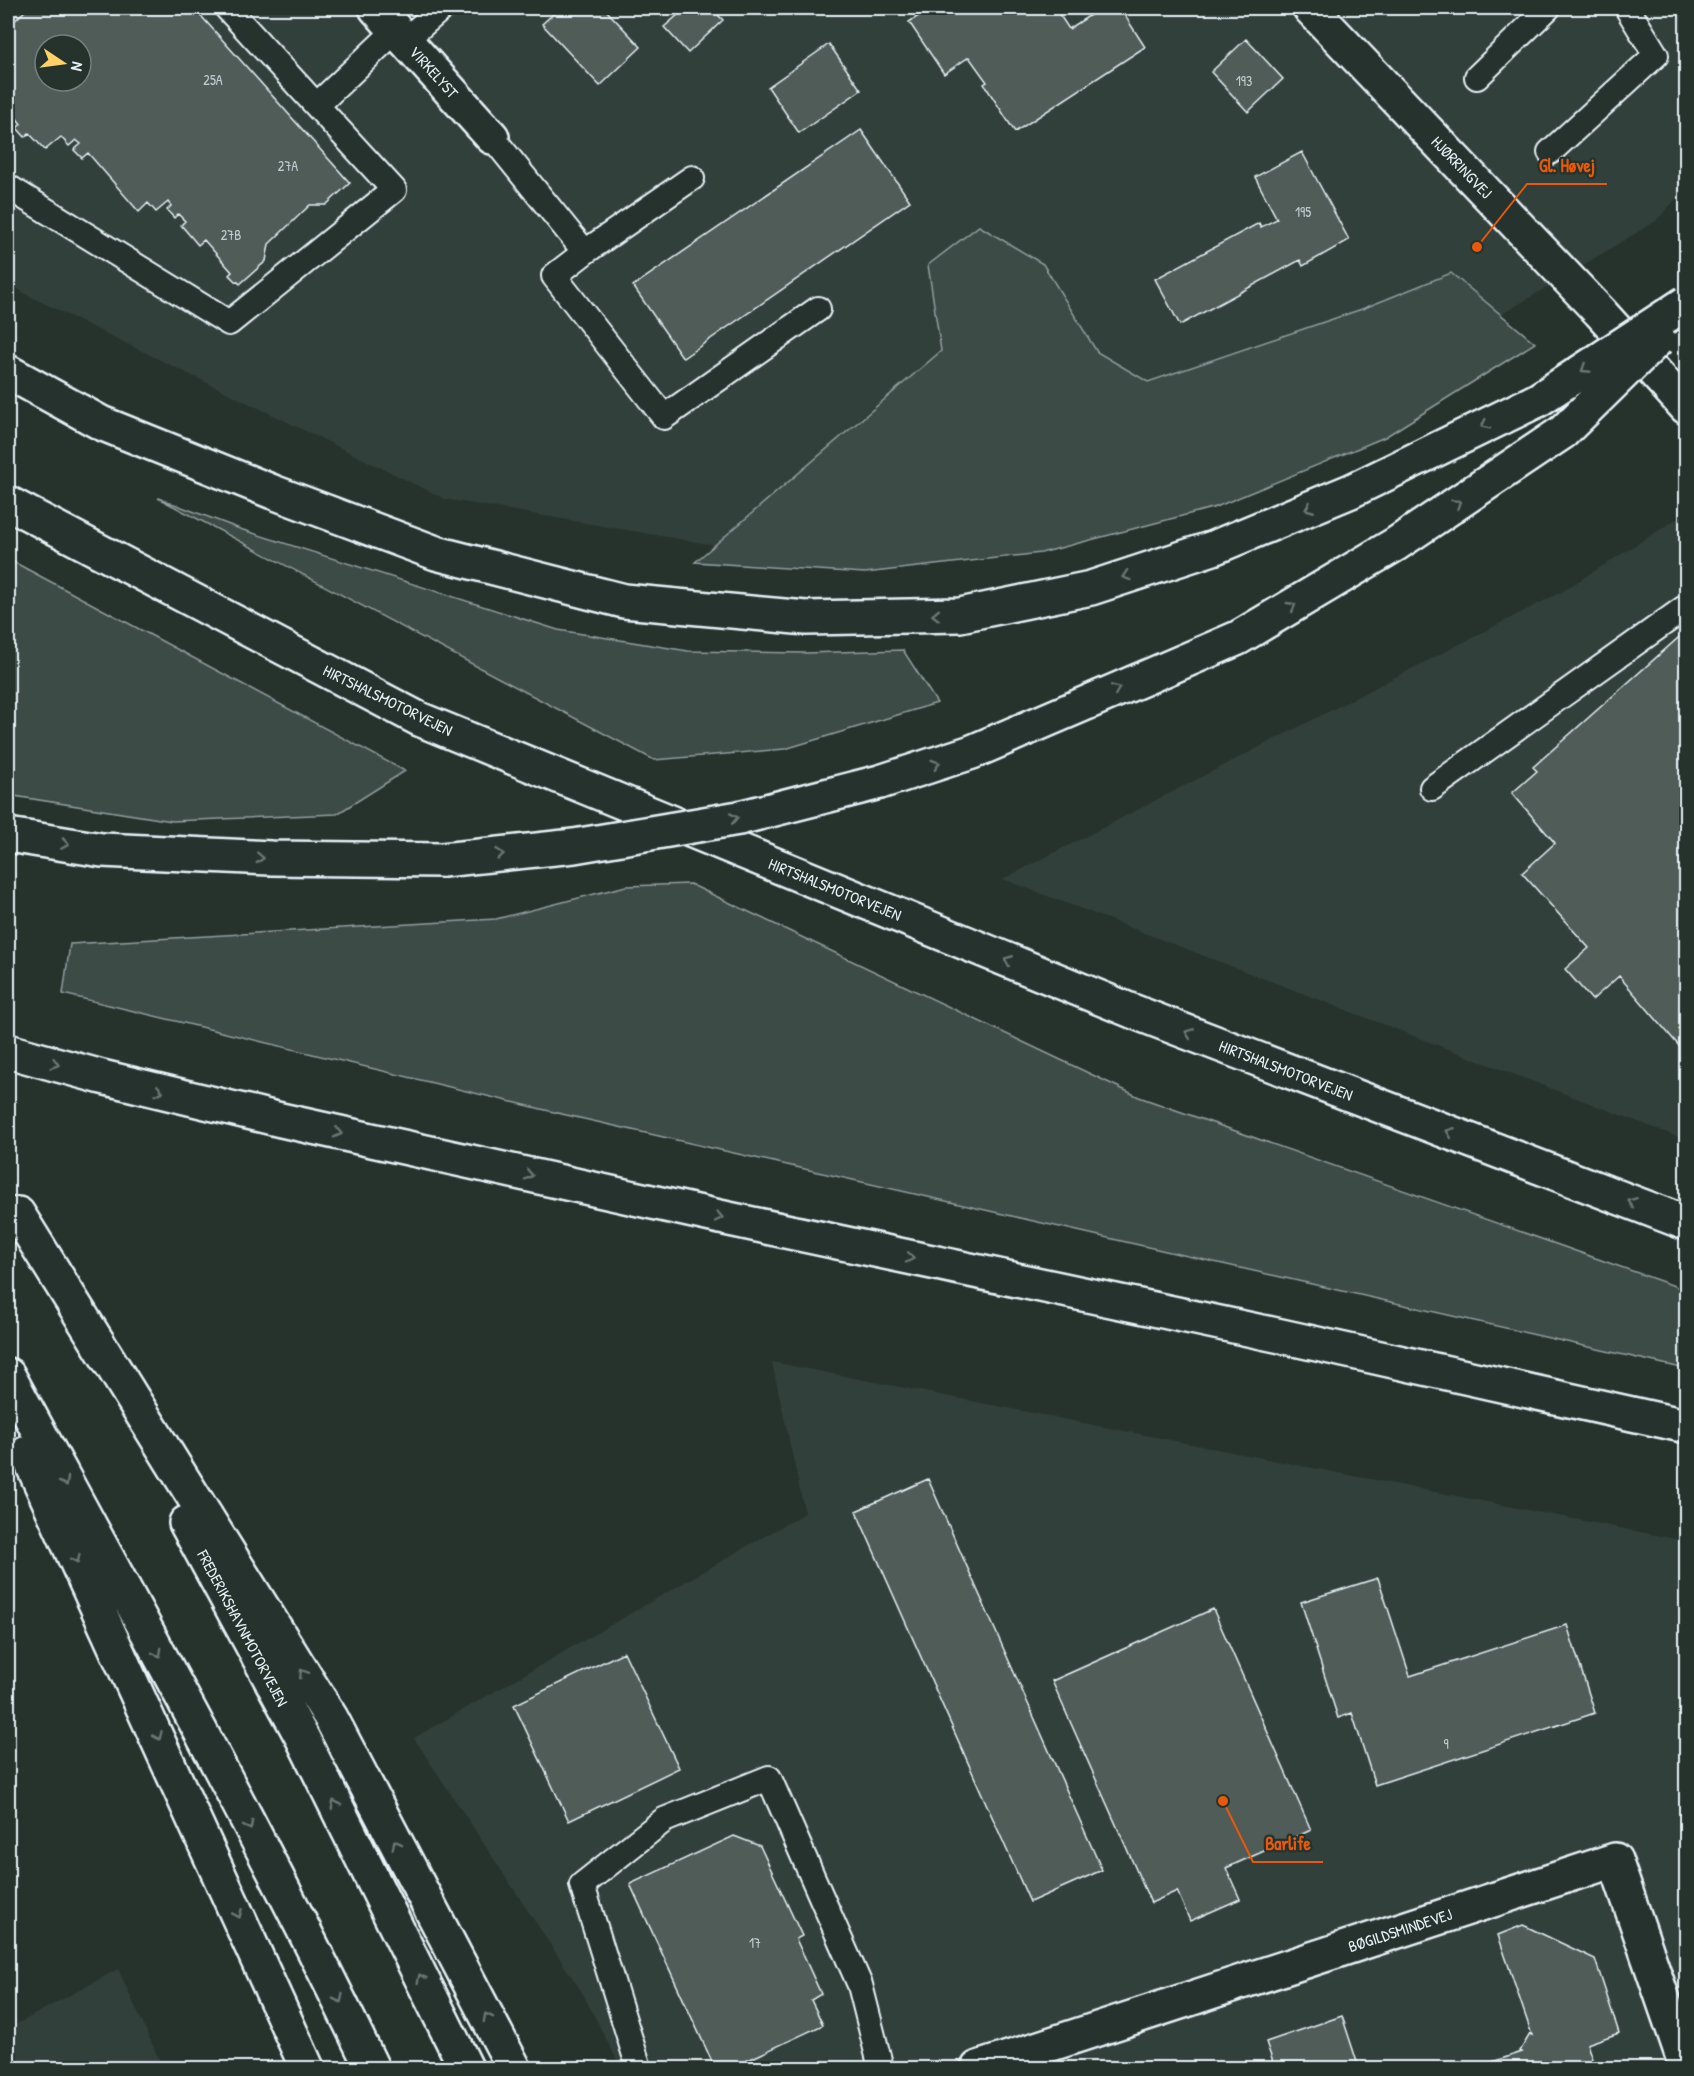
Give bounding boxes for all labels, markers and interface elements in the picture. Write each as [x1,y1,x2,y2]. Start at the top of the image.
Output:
north arrow [33,33,93,93]
street label: VIRKELYST [405,41,464,103]
text: N [66,60,89,73]
house number: 25A [203,70,223,89]
house number: 193 [1236,71,1252,90]
street label: HJØRRINGVEJ [1427,131,1497,203]
callout: Gl. Høvej [1527,148,1607,184]
text: Gl. Høvej [1539,153,1595,178]
house number: 27A [278,156,298,175]
house number: 195 [1295,202,1311,221]
house number: 27B [221,225,241,244]
one-way arrow [1580,362,1591,373]
one-way arrow [1481,418,1492,430]
one-way arrow [1451,499,1462,510]
one-way arrow [1304,501,1315,513]
one-way arrow [1121,569,1132,581]
one-way arrow [1286,602,1296,614]
one-way arrow [932,609,941,622]
street label: HIRTSHALSMOTORVEJEN [320,659,456,741]
one-way arrow [1110,684,1121,696]
one-way arrow [930,758,941,771]
one-way arrow [729,812,739,825]
one-way arrow [61,838,70,850]
one-way arrow [496,848,505,861]
one-way arrow [255,851,264,864]
street label: HIRTSHALSMOTORVEJEN [765,852,905,926]
one-way arrow [1004,955,1015,967]
one-way arrow [1185,1027,1195,1040]
street label: HIRTSHALSMOTORVEJEN [1216,1034,1356,1106]
one-way arrow [49,1057,59,1069]
one-way arrow [153,1083,163,1096]
one-way arrow [333,1125,343,1138]
one-way arrow [1445,1127,1456,1140]
one-way arrow [523,1168,533,1181]
one-way arrow [1627,1197,1638,1210]
one-way arrow [714,1210,724,1223]
one-way arrow [904,1251,914,1264]
one-way arrow [58,1475,70,1486]
street label: FREDERIKSHAVNMOTORVEJEN [192,1545,294,1710]
one-way arrow [69,1553,81,1564]
one-way arrow [151,1647,162,1658]
one-way arrow [298,1669,310,1679]
one-way arrow [150,1730,162,1741]
house number: 9 [1443,1734,1449,1753]
one-way arrow [330,1799,342,1810]
one-way arrow [242,1820,253,1830]
callout: Barlife [1253,1826,1323,1862]
text: Barlife [1265,1831,1312,1856]
one-way arrow [392,1839,404,1850]
street label: BØGILDSMINDEVEJ [1345,1903,1455,1957]
one-way arrow [231,1908,243,1919]
house number: 17 [749,1933,761,1952]
one-way arrow [417,1974,429,1985]
one-way arrow [331,1992,343,2003]
one-way arrow [482,2012,494,2023]

